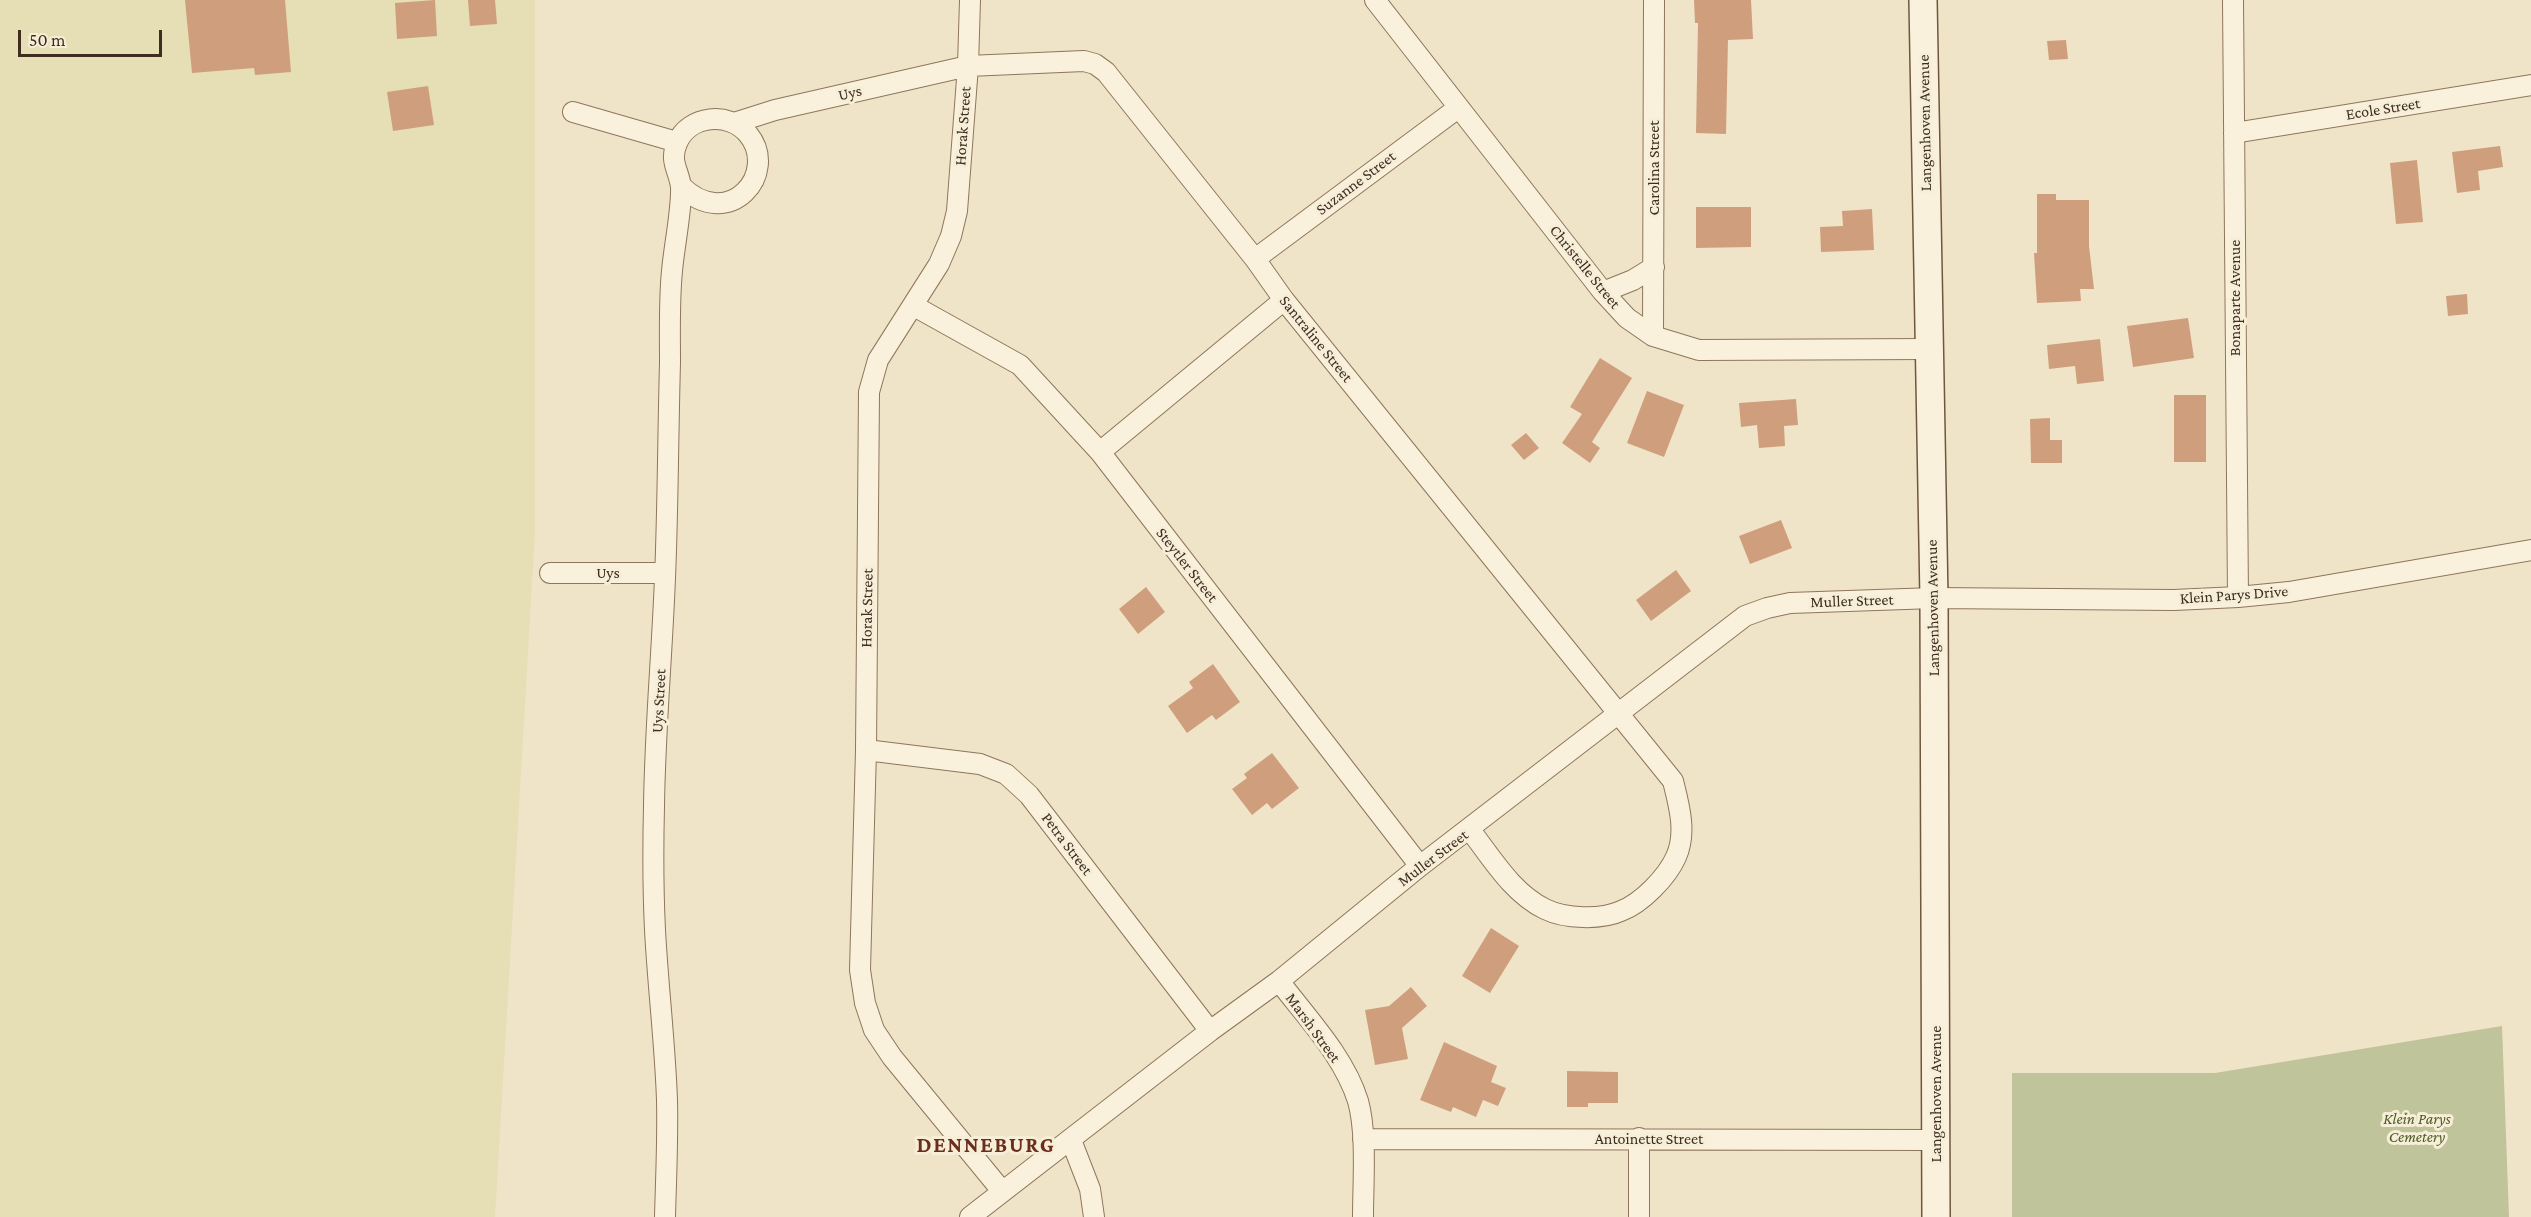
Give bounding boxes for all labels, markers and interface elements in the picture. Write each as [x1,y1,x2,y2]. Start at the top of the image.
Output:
scale bar [21,18,165,56]
text: 50 m [29,30,66,50]
street label: Langenhoven Avenue [1914,54,1936,192]
street label: Uys [836,81,864,105]
street label: Horak Street [951,86,975,166]
street label: Ecole Street [2345,94,2421,124]
street label: Carolina Street [1644,121,1664,215]
street label: Suzanne Street [1312,147,1400,219]
street label: Christelle Street [1545,221,1625,313]
street label: Bonaparte Avenue [2225,240,2245,356]
street label: Santraline Street [1275,292,1357,386]
street label: Steytler Street [1152,524,1222,606]
street label: Langenhoven Avenue [1922,539,1944,677]
street label: Uys [596,563,620,583]
street label: Horak Street [857,568,877,648]
street label: Klein Parys Drive [2179,582,2289,608]
street label: Muller Street [1810,590,1894,612]
street label: Uys Street [648,668,670,734]
street label: Petra Street [1037,809,1097,879]
street label: Muller Street [1394,825,1472,891]
street label: Marsh Street [1281,989,1345,1067]
street label: Langenhoven Avenue [1926,1026,1946,1162]
park label: Klein Parys Cemetery [2383,1109,2451,1147]
street label: Antoinette Street [1595,1129,1703,1149]
district label: DENNEBURG [917,1132,1055,1158]

